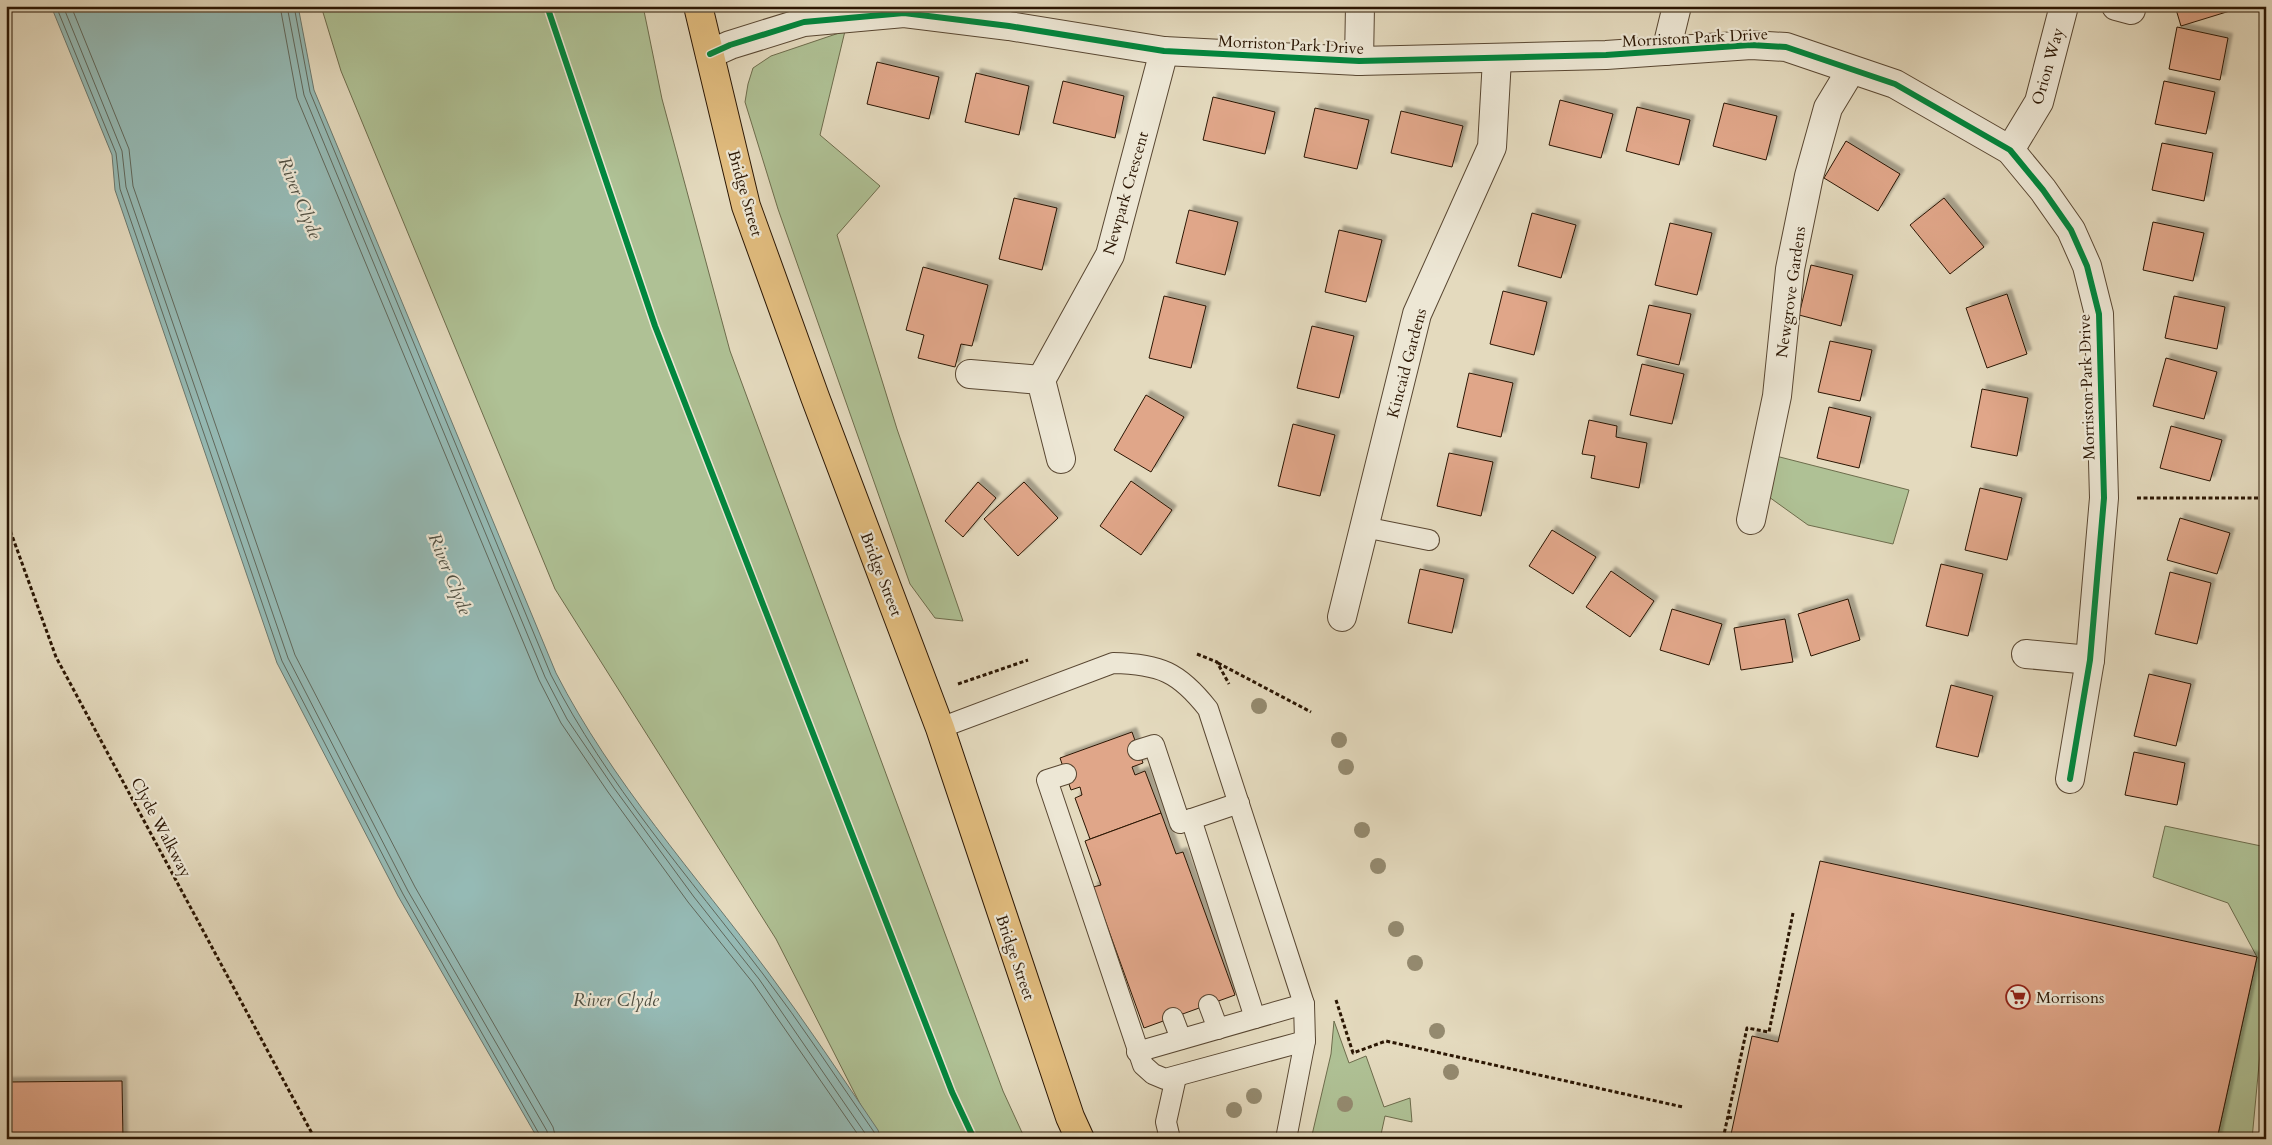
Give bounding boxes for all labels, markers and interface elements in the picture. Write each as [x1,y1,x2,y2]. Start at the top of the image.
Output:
street label: Morriston Park Drive [1622,23,1769,53]
street label: Orion Way [2026,25,2070,107]
street label: Morriston Park Drive [1217,30,1364,60]
street label: Newpark Crescent [1098,129,1154,257]
street label: Bridge Street [722,148,768,239]
water label: River Clyde [272,154,328,244]
street label: Newgrove Gardens [1771,225,1811,359]
street label: Kincaid Gardens [1382,306,1432,421]
street label: Morriston Park Drive [2073,314,2101,460]
street label: Bridge Street [855,529,907,620]
water label: River Clyde [422,530,478,620]
street label: Clyde Walkway [126,774,197,882]
street label: Bridge Street [990,912,1040,1003]
supermarket icon: Morrisons [2005,984,2031,1010]
place label: Morrisons [2036,987,2104,1009]
water label: River Clyde [573,988,660,1013]

